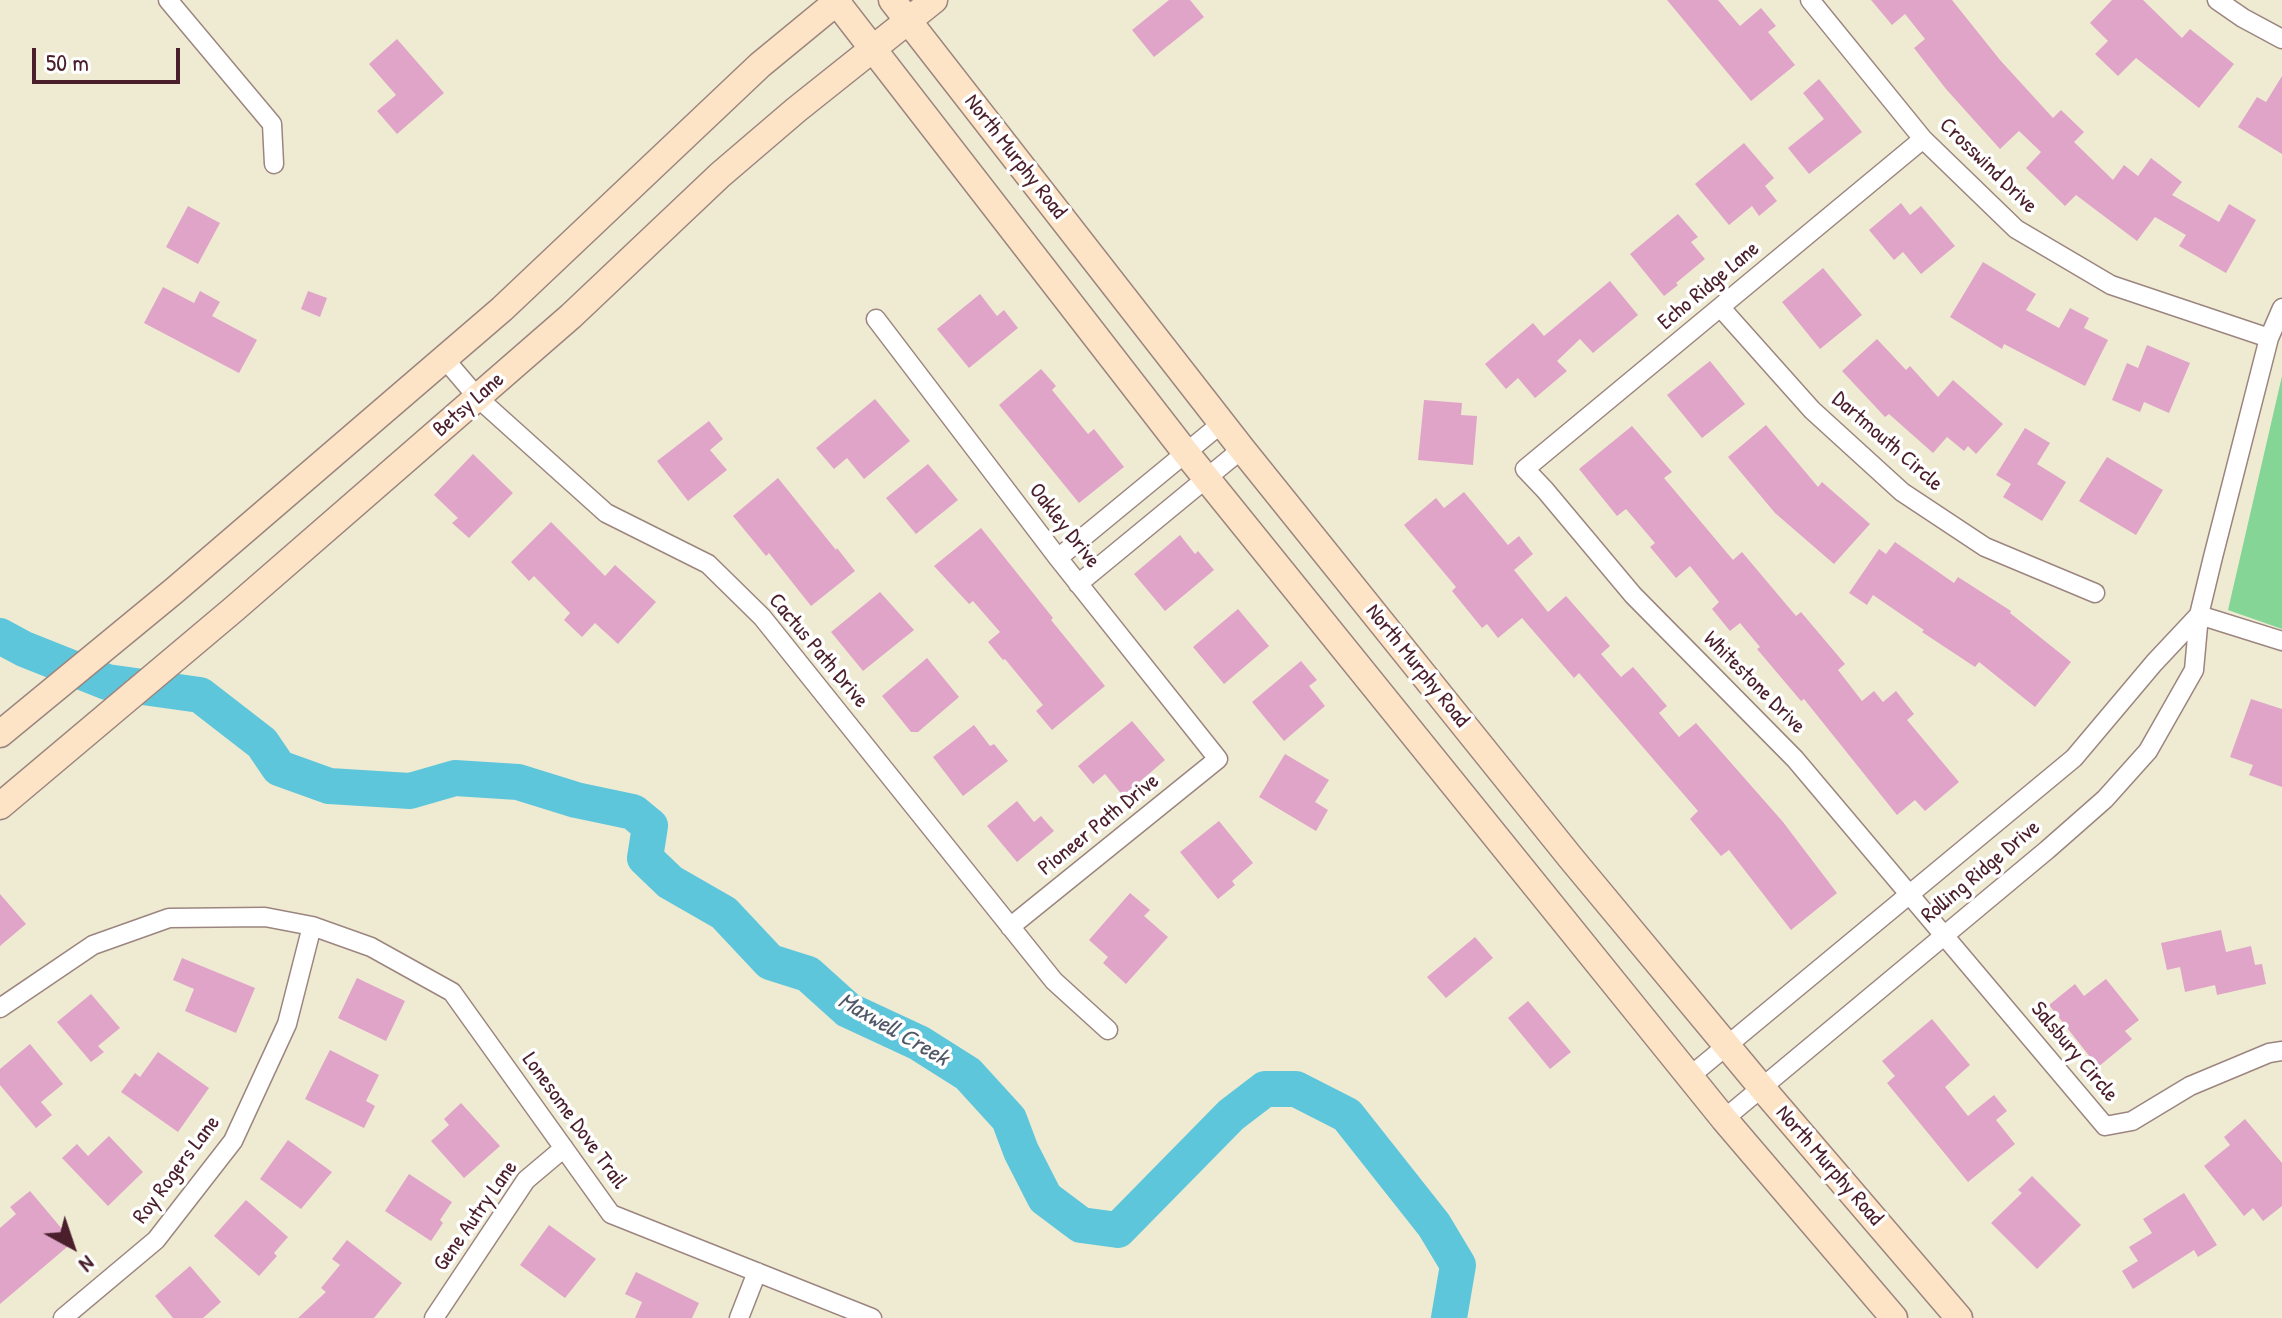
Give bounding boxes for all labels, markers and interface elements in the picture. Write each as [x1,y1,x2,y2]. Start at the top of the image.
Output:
scale bar [36,32,184,82]
text: 50 m [46,46,89,78]
street label: North Murphy Road [958,90,1072,224]
street label: Crosswind Drive [1933,113,2043,219]
street label: Echo Ridge Lane [1653,236,1765,336]
street label: Betsy Lane [428,367,510,443]
street label: Dartmouth Circle [1826,387,1948,497]
street label: Oakley Drive [1023,478,1105,574]
street label: Cactus Path Drive [762,588,874,714]
street label: North Murphy Road [1359,599,1475,733]
street label: Whitestone Drive [1697,626,1811,740]
street label: Pioneer Path Drive [1033,768,1165,882]
street label: Rolling Ridge Drive [1916,815,2046,929]
water label: Maxwell Creek [833,987,953,1073]
street label: Salsbury Circle [2025,997,2123,1107]
street label: Lonesome Dove Trail [516,1048,632,1194]
street label: North Murphy Road [1770,1101,1888,1231]
street label: Roy Rogers Lane [128,1111,226,1229]
street label: Gene Autry Lane [428,1156,524,1276]
north arrow [32,1206,112,1286]
text: N [73,1249,102,1280]

